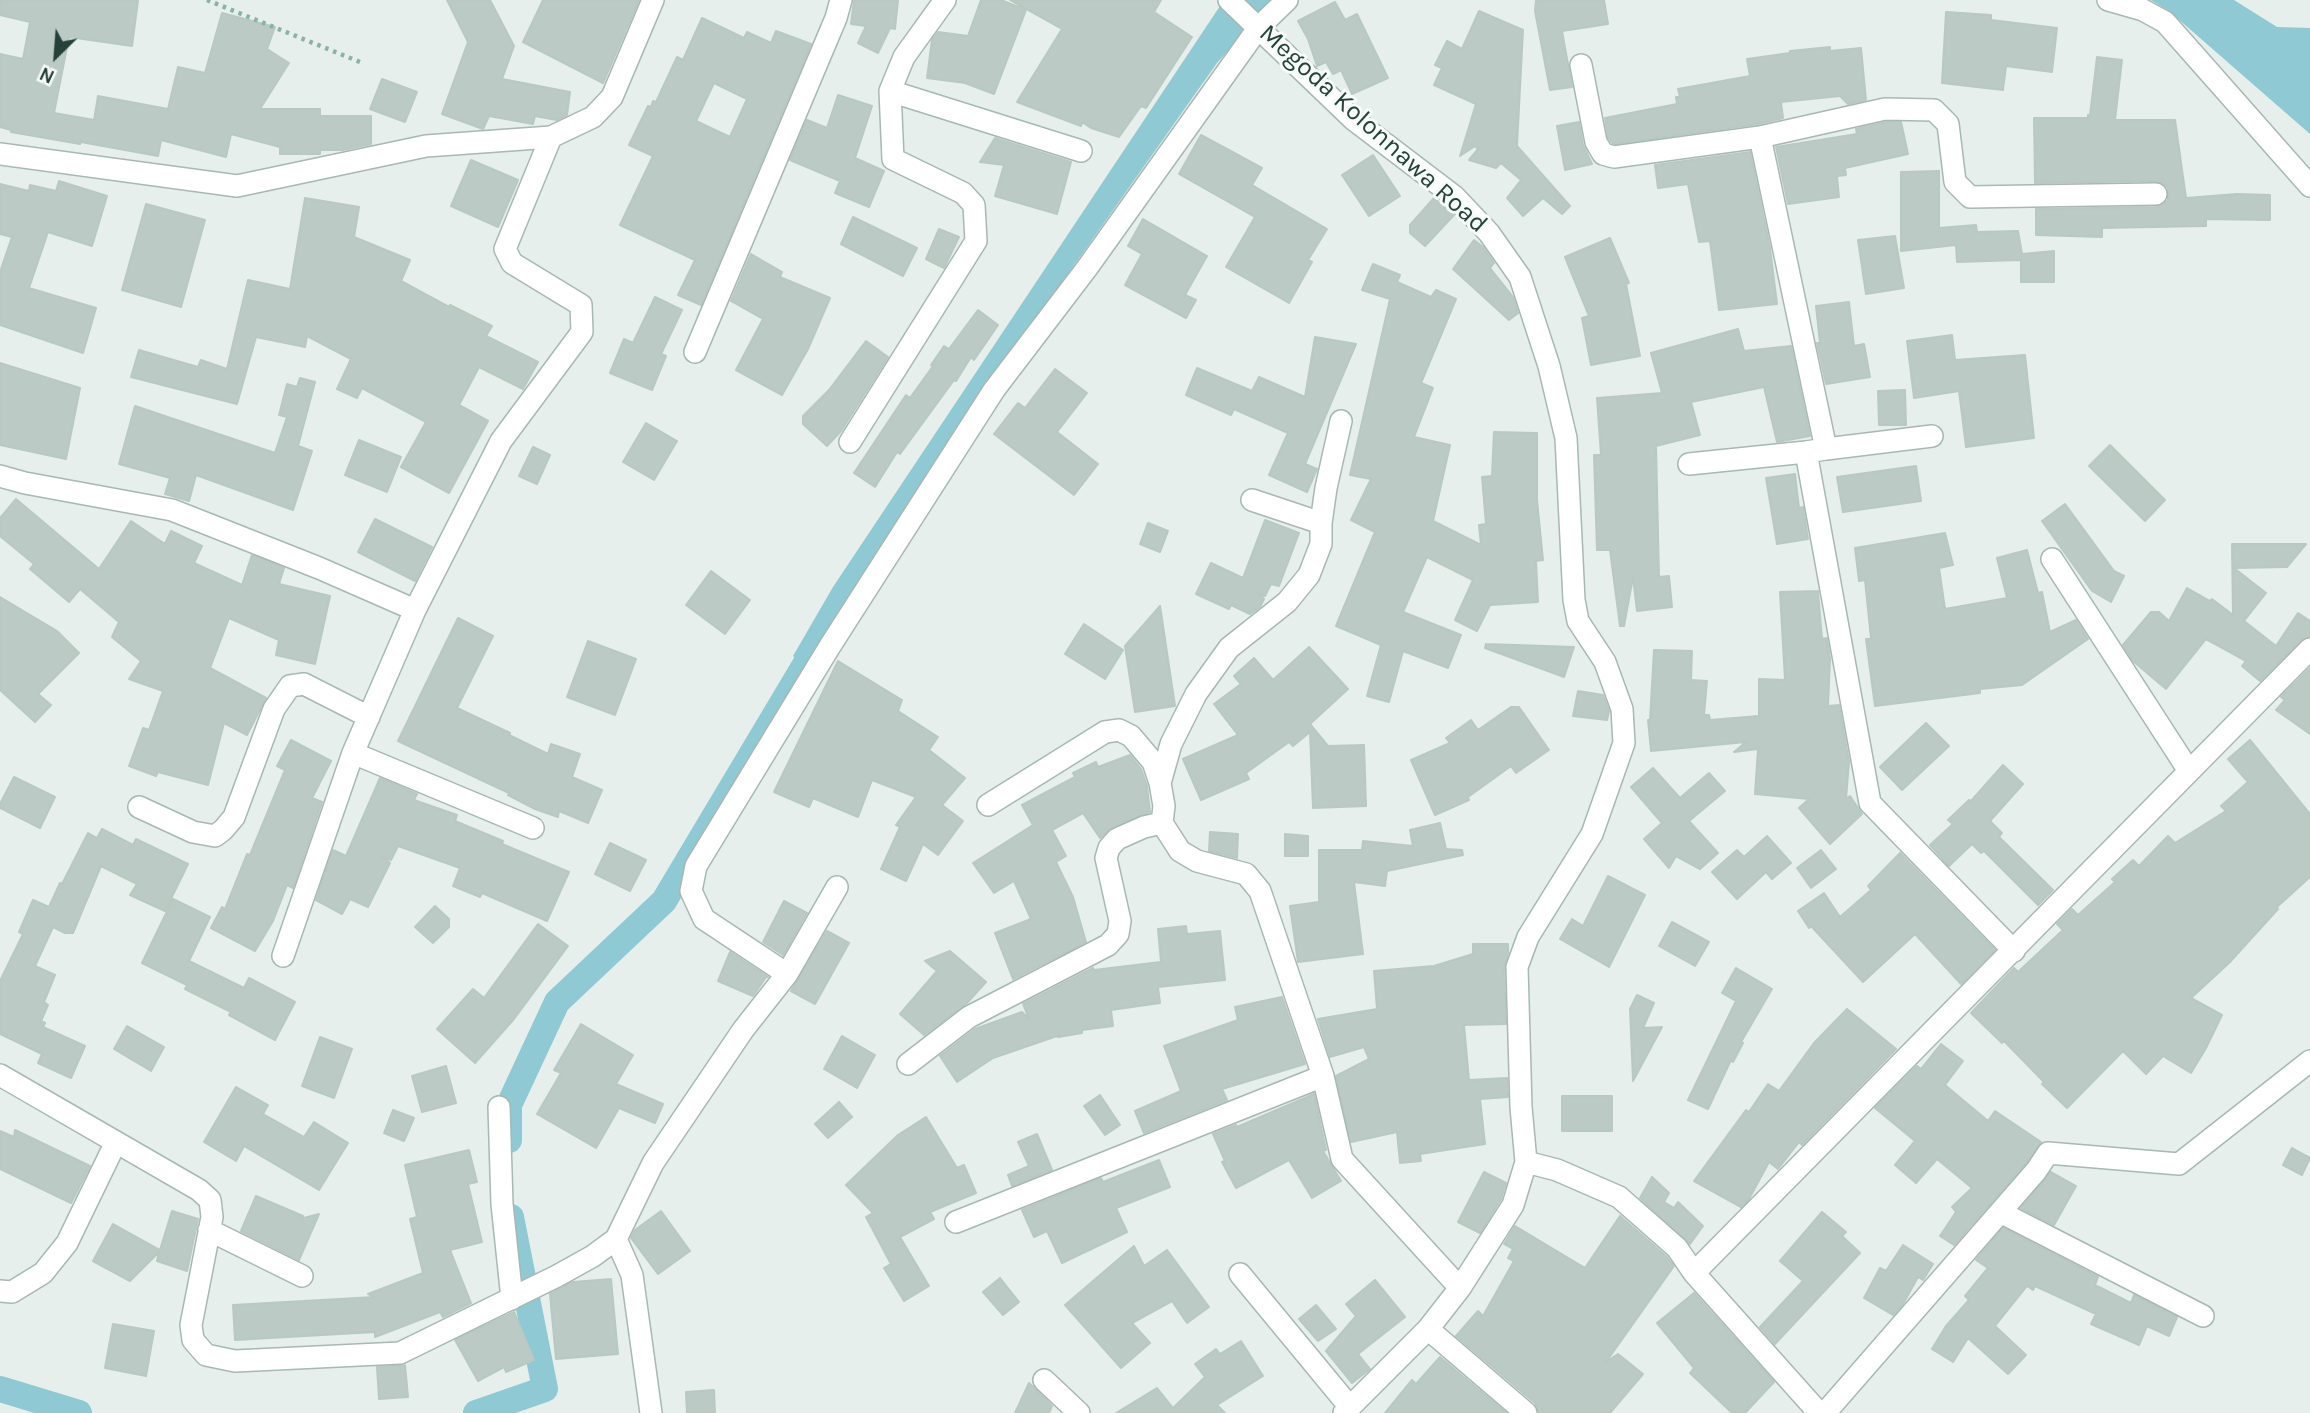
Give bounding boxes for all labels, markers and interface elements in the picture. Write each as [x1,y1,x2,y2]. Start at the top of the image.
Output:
street label: Megoda Kolonnawa Road [1252,18,1494,240]
north arrow [21,21,91,91]
text: N [36,62,58,88]

